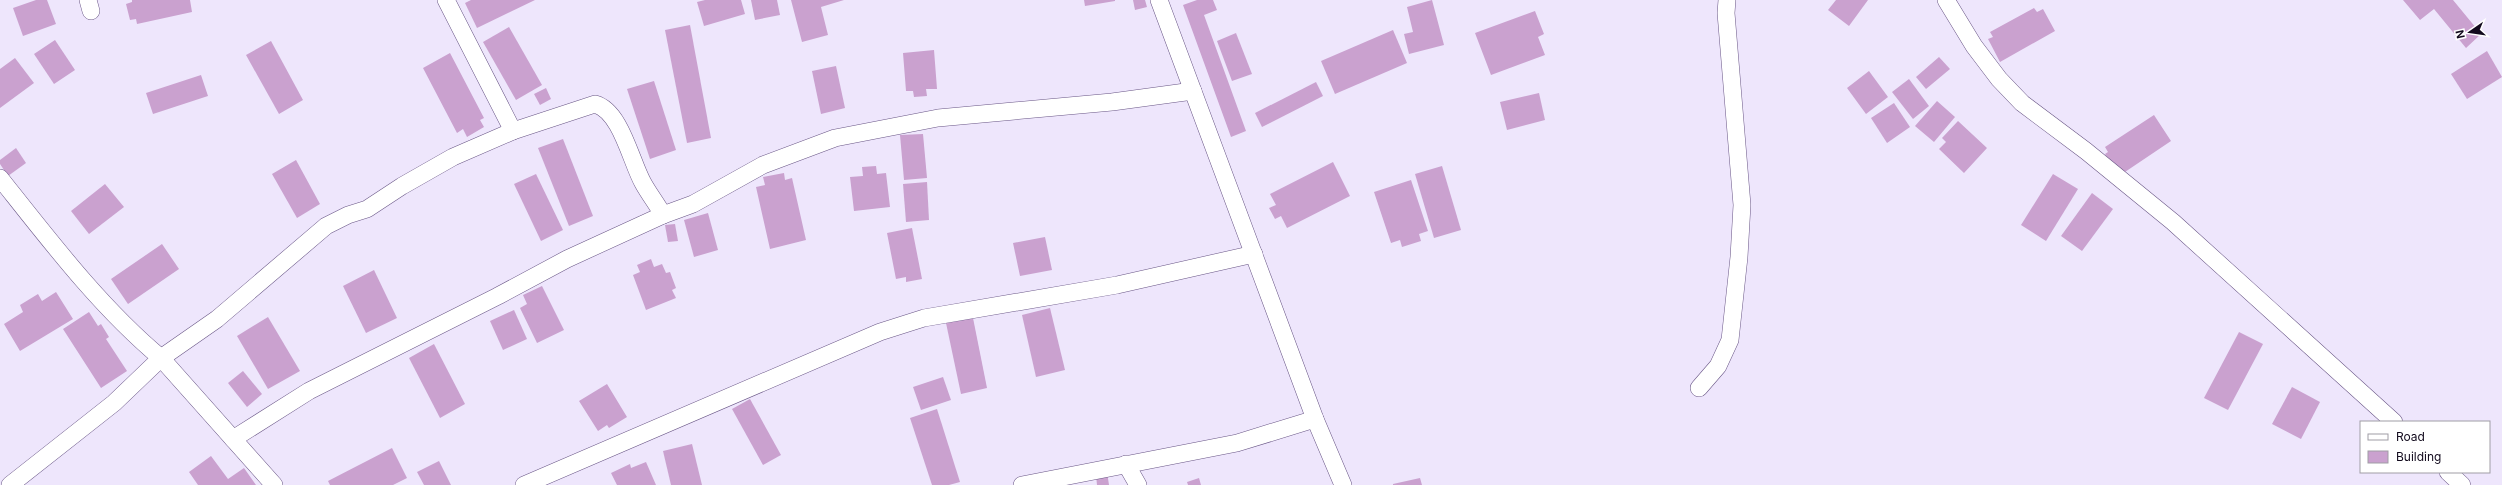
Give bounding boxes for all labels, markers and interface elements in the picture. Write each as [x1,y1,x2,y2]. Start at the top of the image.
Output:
north arrow [2450,12,2490,52]
text: N [2452,29,2468,40]
legend [2360,421,2490,473]
text: Road [2396,429,2425,444]
text: Building [2396,449,2441,464]

